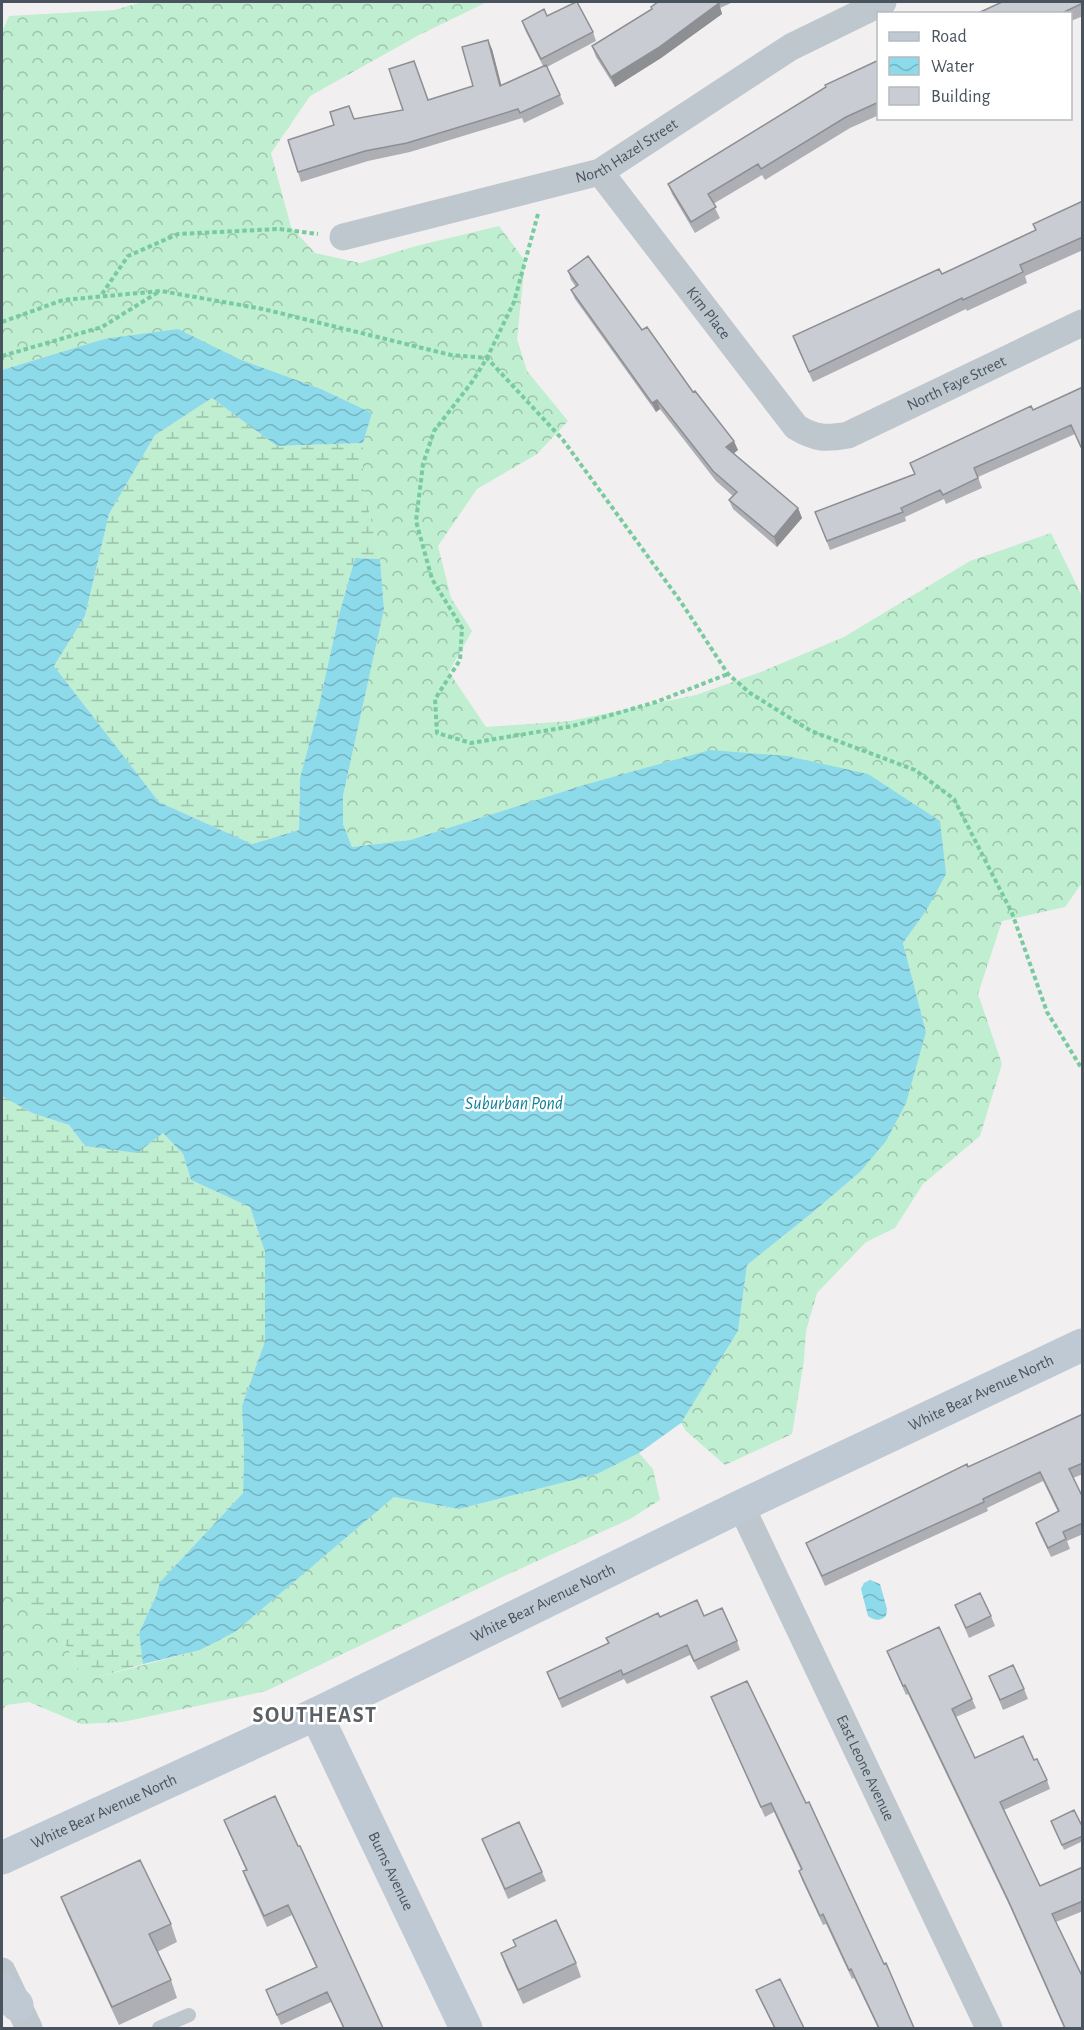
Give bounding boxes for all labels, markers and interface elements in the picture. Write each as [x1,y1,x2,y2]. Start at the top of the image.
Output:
legend [877,12,1072,120]
text: Road [931,28,967,46]
text: Water [931,58,974,76]
text: Building [931,88,991,106]
street label: North Hazel Street [574,116,680,186]
street label: Kim Place [683,284,734,342]
street label: North Faye Street [904,353,1008,414]
water label: Suburban Pond [465,1095,563,1113]
street label: White Bear Avenue North [906,1352,1056,1434]
street label: White Bear Avenue North [468,1561,618,1645]
district label: SOUTHEAST [252,1704,378,1726]
street label: East Leone Avenue [834,1713,897,1823]
street label: White Bear Avenue North [28,1771,179,1852]
street label: Burns Avenue [365,1829,417,1913]

